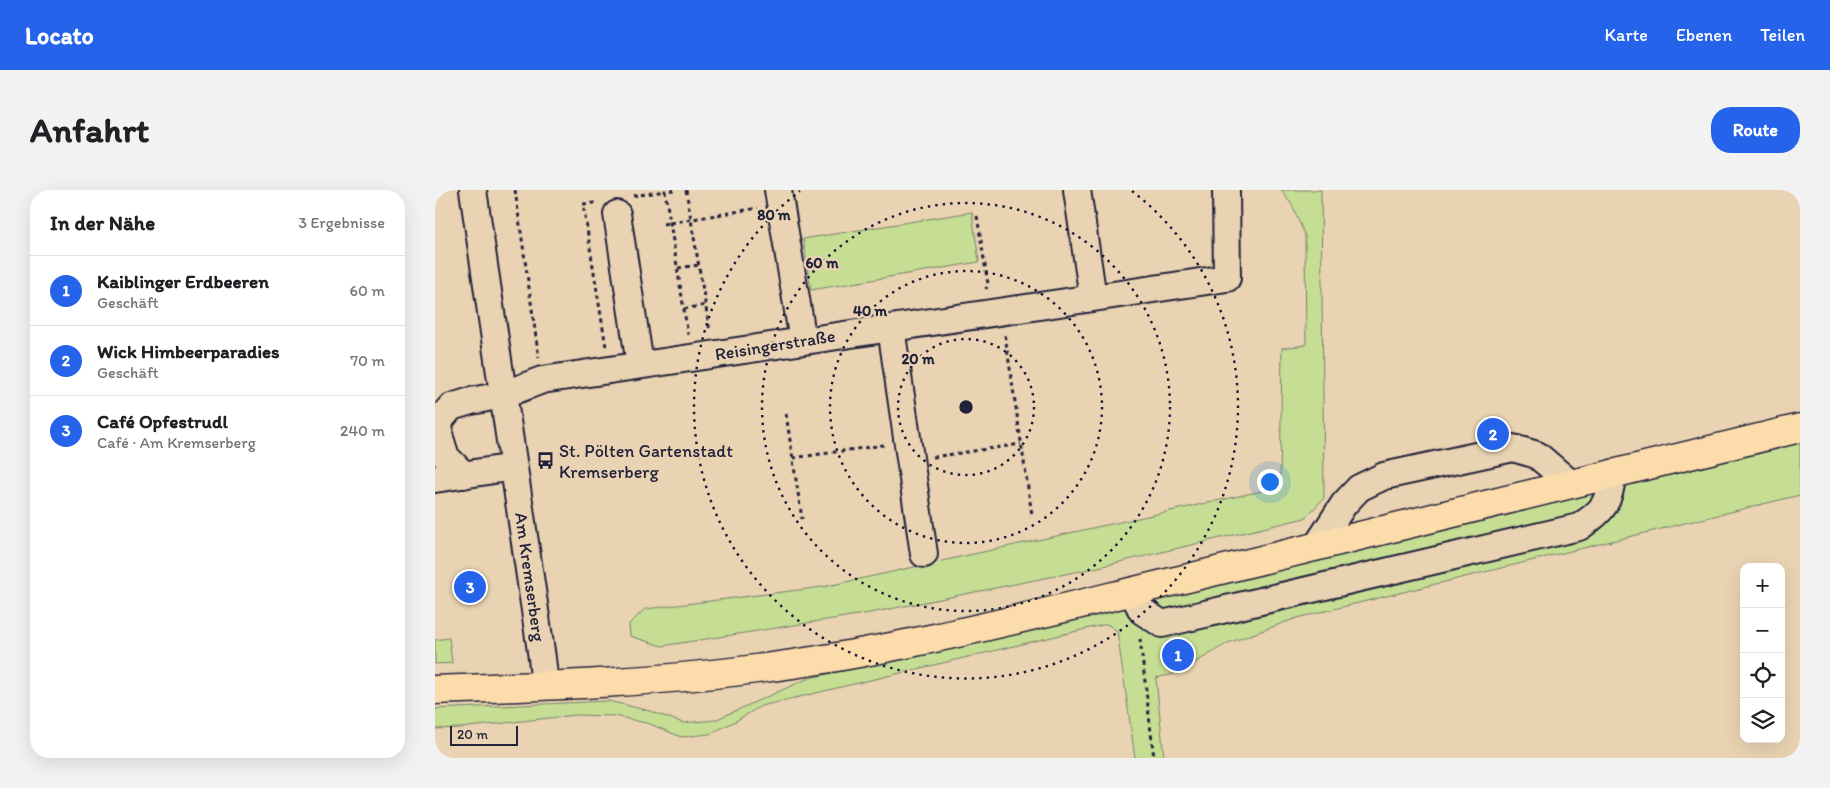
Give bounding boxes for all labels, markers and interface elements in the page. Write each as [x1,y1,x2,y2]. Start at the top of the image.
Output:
text: Locato [25,21,94,50]
text: Karte [1605,24,1648,46]
text: Ebenen [1676,24,1732,46]
text: Teilen [1760,24,1805,46]
button: Route [1711,107,1800,153]
text: Anfahrt [30,109,149,151]
text: 80 m [757,206,791,224]
text: In der Nähe [50,210,155,235]
text: 3 Ergebnisse [298,213,385,232]
text: 60 m [805,254,839,272]
text: Kaiblinger Erdbeeren [97,270,269,293]
text: 1 [62,281,70,300]
text: 60 m [350,281,385,300]
text: Geschäft [97,293,159,312]
text: 40 m [853,302,888,320]
street label: Reisingerstraße [713,325,837,365]
text: Wick Himbeerparadies [97,340,280,363]
text: 20 m [901,350,935,368]
text: 2 [62,351,70,370]
text: 70 m [350,351,385,370]
text: Geschäft [97,363,159,382]
centre of rings [957,398,975,416]
text: Café Opfestrudl [97,410,228,433]
pin: 2 [1477,415,1509,453]
text: 3 [62,421,70,440]
text: 240 m [340,421,385,440]
text: Café · Am Kremserberg [97,433,256,452]
place label: St. Pölten Gartenstadt Kremserberg [559,440,733,483]
bus stop icon: St. Pölten Gartenstadt Kremserberg [535,451,555,471]
your location [1257,469,1283,495]
street label: Am Kremserberg [510,511,550,644]
map controls [1740,563,1785,743]
button: + [1740,563,1785,608]
pin: 3 [454,568,486,606]
button: − [1740,608,1785,653]
pin: 1 [1162,636,1194,674]
button: locate [1740,653,1785,698]
button: layers [1740,698,1785,743]
scale bar [450,723,517,746]
text: 20 m [457,726,488,743]

